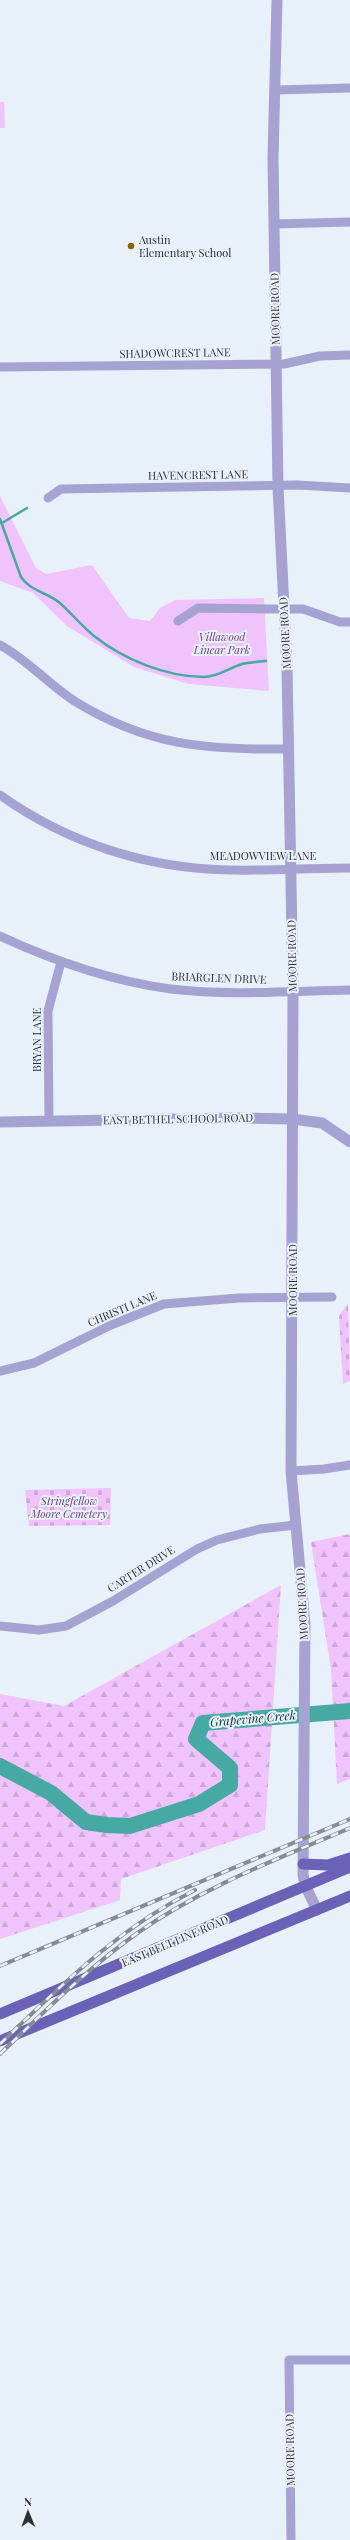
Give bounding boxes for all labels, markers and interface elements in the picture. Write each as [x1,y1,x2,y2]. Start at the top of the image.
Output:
place label: Austin Elementary School [138,232,231,260]
marker: Austin Elementary School [126,241,136,251]
street label: MOORE ROAD [266,273,283,345]
street label: SHADOWCREST LANE [119,344,231,361]
street label: HAVENCREST LANE [148,466,249,483]
street label: MOORE ROAD [275,597,294,669]
park label: Villawood Linear Park [193,629,251,657]
street label: MEADOWVIEW LANE [210,848,316,863]
street label: MOORE ROAD [283,920,300,992]
street label: BRIARGLEN DRIVE [171,968,267,987]
street label: BRYAN LANE [29,1008,44,1072]
street label: EAST BETHEL SCHOOL ROAD [103,1110,253,1127]
street label: MOORE ROAD [285,1244,300,1316]
street label: CHRISTI LANE [85,1287,159,1330]
park label: Stringfellow Moore Cemetery [30,1493,108,1521]
street label: CARTER DRIVE [104,1542,178,1595]
street label: MOORE ROAD [292,1568,311,1640]
water label: Grapevine Creek [209,1706,296,1730]
street label: EAST BELT LINE ROAD [119,1911,230,1970]
street label: MOORE ROAD [281,2414,298,2486]
north arrow [8,2492,48,2532]
text: N [24,2494,32,2509]

